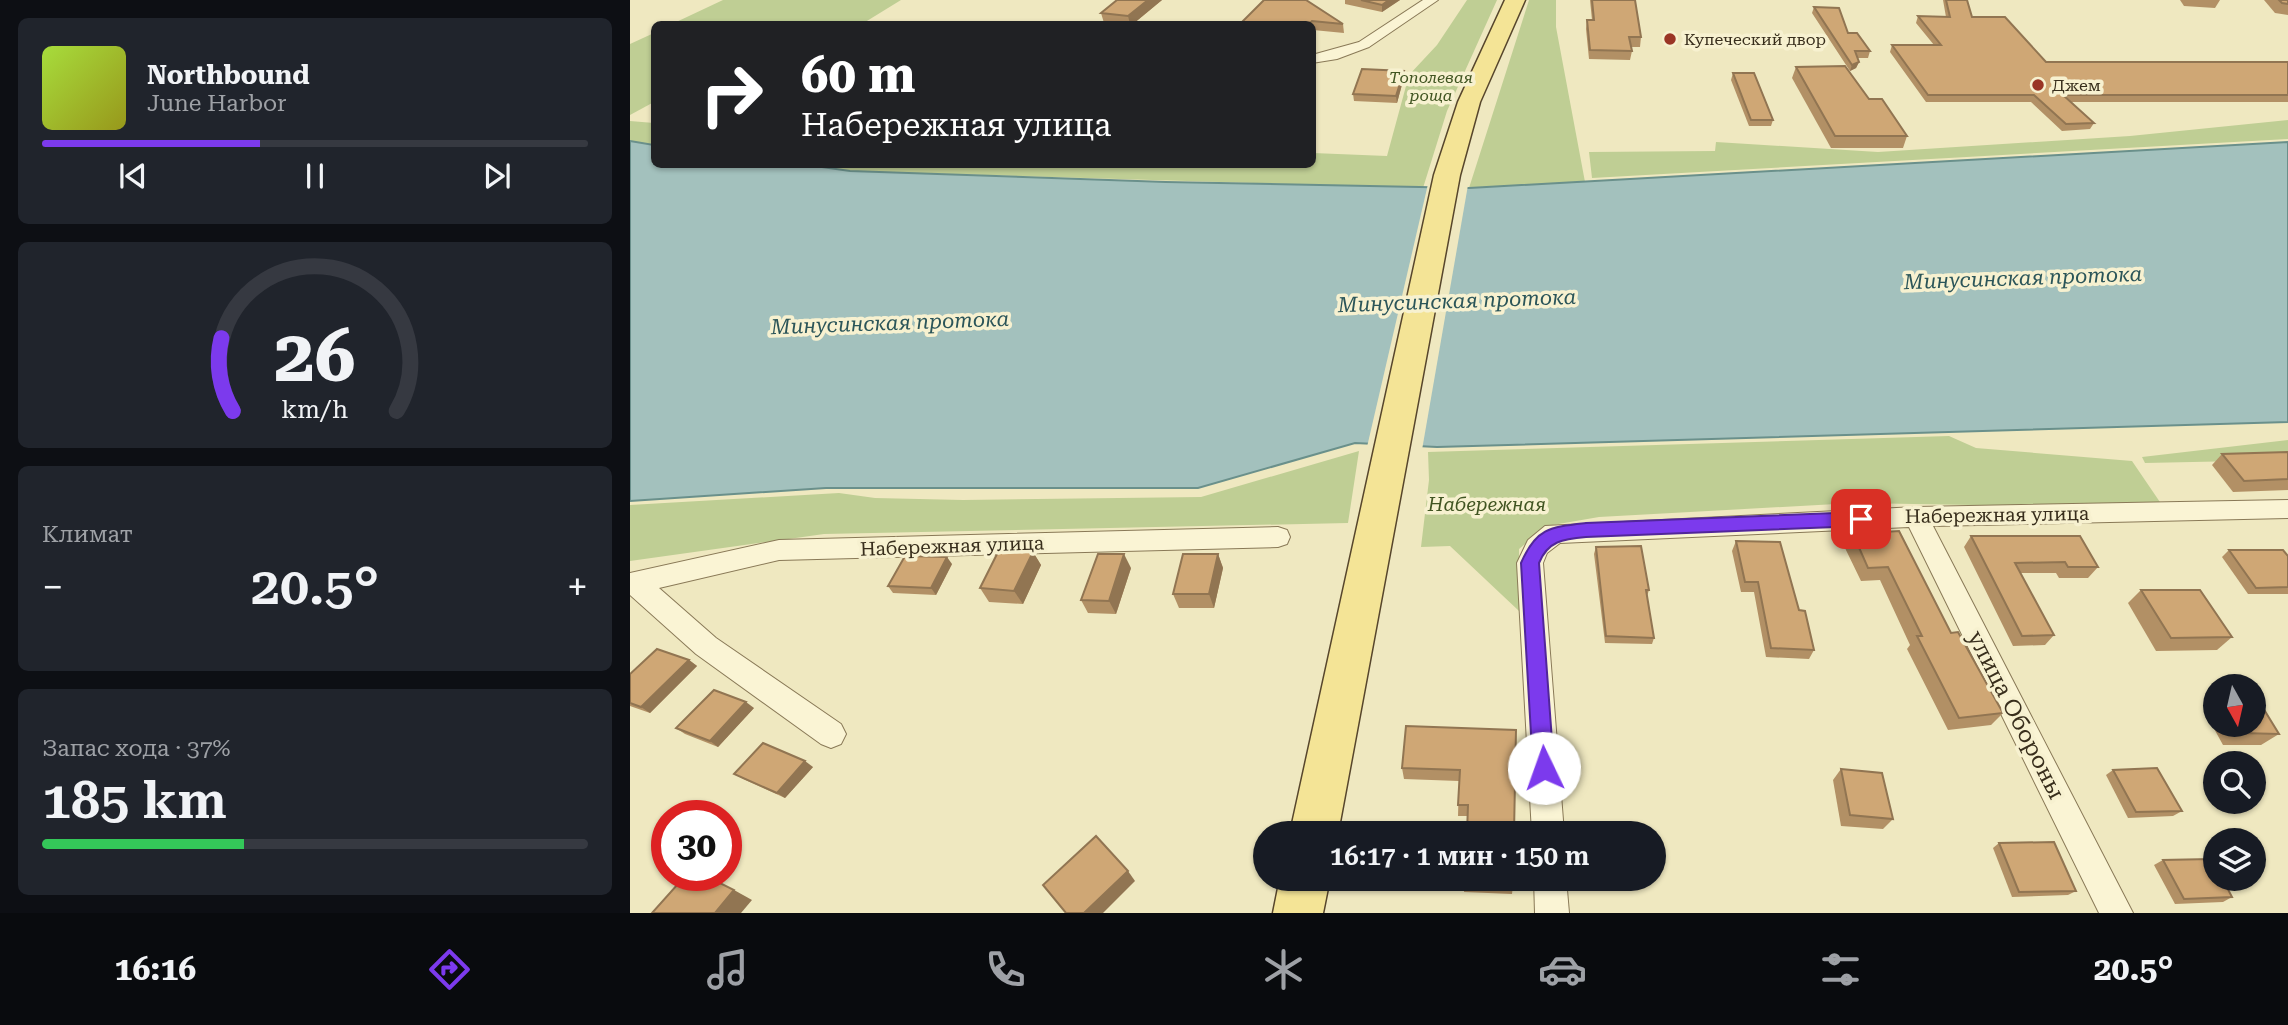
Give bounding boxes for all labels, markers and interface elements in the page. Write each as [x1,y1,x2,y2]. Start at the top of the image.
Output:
place label: Купеческий двор [1684,30,1826,49]
marker: Купеческий двор [1662,31,1678,47]
text: 60 m [801,47,916,104]
icon: right [686,49,777,140]
text: Northbound [147,60,310,90]
park label: Тополевая роща [1389,68,1473,105]
place label: Джем [2052,76,2101,95]
marker: Джем [2030,77,2046,93]
text: June Harbor [147,90,287,117]
text: Набережная улица [801,106,1111,144]
icon: previous [114,157,152,195]
icon: pause [296,157,334,195]
icon: next [478,157,516,195]
water label: Минусинская протока [1902,262,2143,294]
water label: Минусинская протока [1336,285,1577,317]
water label: Минусинская протока [769,307,1010,339]
text: 26 [274,314,356,399]
text: km/h [282,394,348,423]
pin [1831,489,1891,549]
park label: Набережная [1427,493,1546,516]
icon: arrive [1842,500,1880,538]
street label: Набережная улица [1905,502,2090,528]
text: Климат [42,521,133,548]
street label: Набережная улица [860,531,1045,561]
text: 20.5° [251,556,379,617]
text: − [42,565,63,609]
text: + [567,565,588,609]
street label: улица Обороны [1962,626,2070,804]
north arrow [2203,674,2266,737]
map controls [2203,674,2266,891]
position arrow [1507,731,1581,805]
text: Запас хода · 37% [42,735,231,762]
button: search [2203,751,2266,814]
text: 185 km [42,770,227,831]
speed limit sign: 30 [651,800,742,891]
button: layers [2203,828,2266,891]
text: 16:17 · 1 мин · 150 m [1330,841,1589,871]
icon: directions [425,945,474,994]
icon: music [703,945,752,994]
icon: phone [981,945,1030,994]
icon: climate [1259,945,1308,994]
icon: car [1538,945,1587,994]
icon: filters [1816,945,1865,994]
text: 16:16 [115,950,196,988]
text: 20.5° [2094,950,2173,988]

